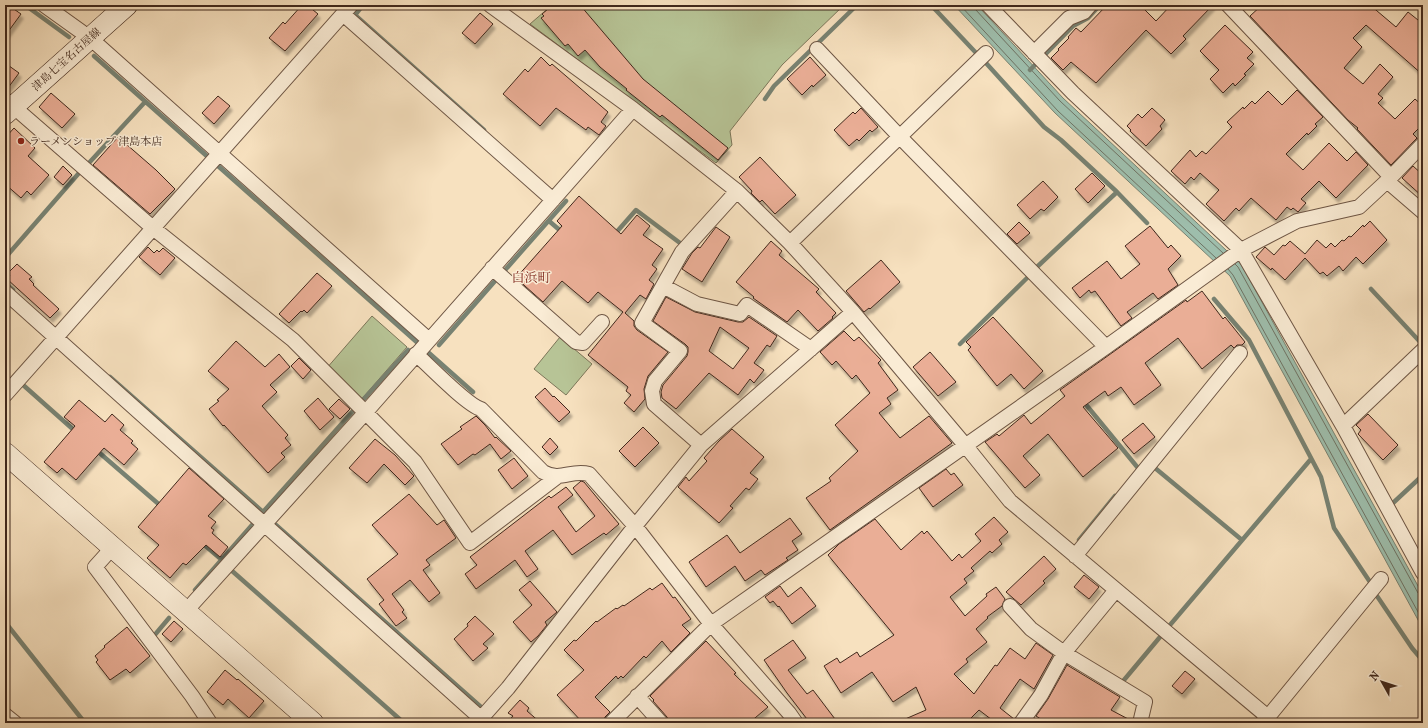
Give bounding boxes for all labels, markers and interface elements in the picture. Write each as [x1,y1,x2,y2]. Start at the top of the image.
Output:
street label: 津島七宝名古屋線 [29,25,103,94]
place label: ラーメンショップ 津島本店 [29,135,162,148]
marker: ラーメンショップ 津島本店 [16,136,26,146]
district label: 白浜町 [511,270,551,285]
north arrow [1362,662,1402,702]
text: N [1367,668,1383,683]

